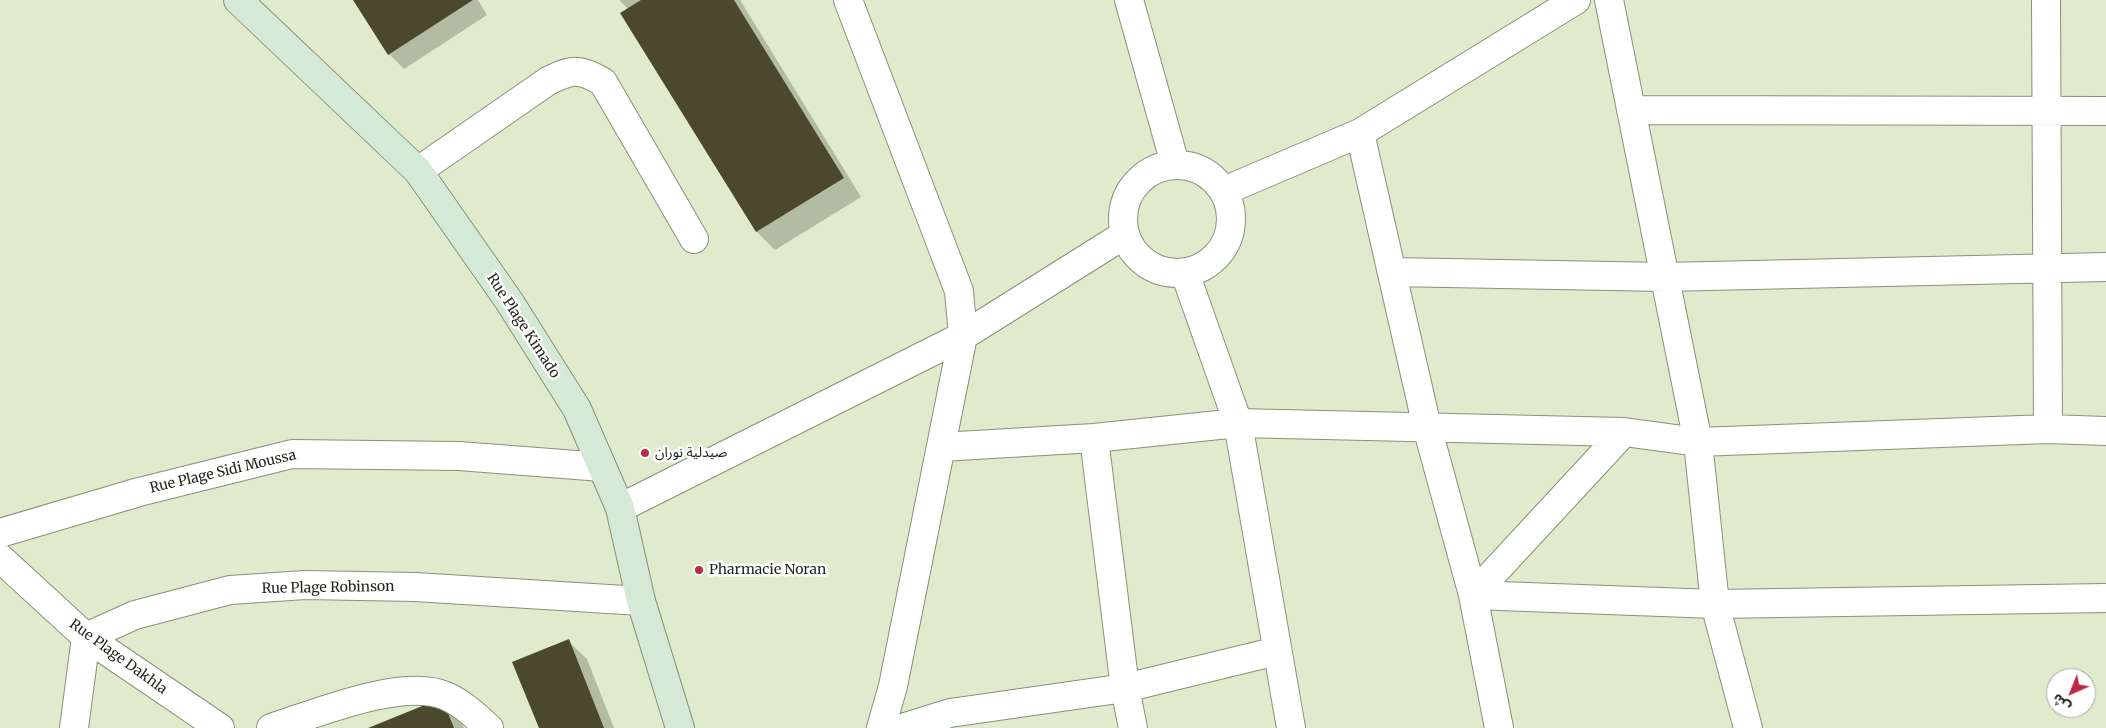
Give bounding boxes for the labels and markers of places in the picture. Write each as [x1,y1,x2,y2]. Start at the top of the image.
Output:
place label: صيدلية نوران [655,445,727,461]
marker: صيدلية نوران [639,447,651,459]
place label: Pharmacie Noran [709,562,826,578]
marker: Pharmacie Noran [693,564,705,576]

